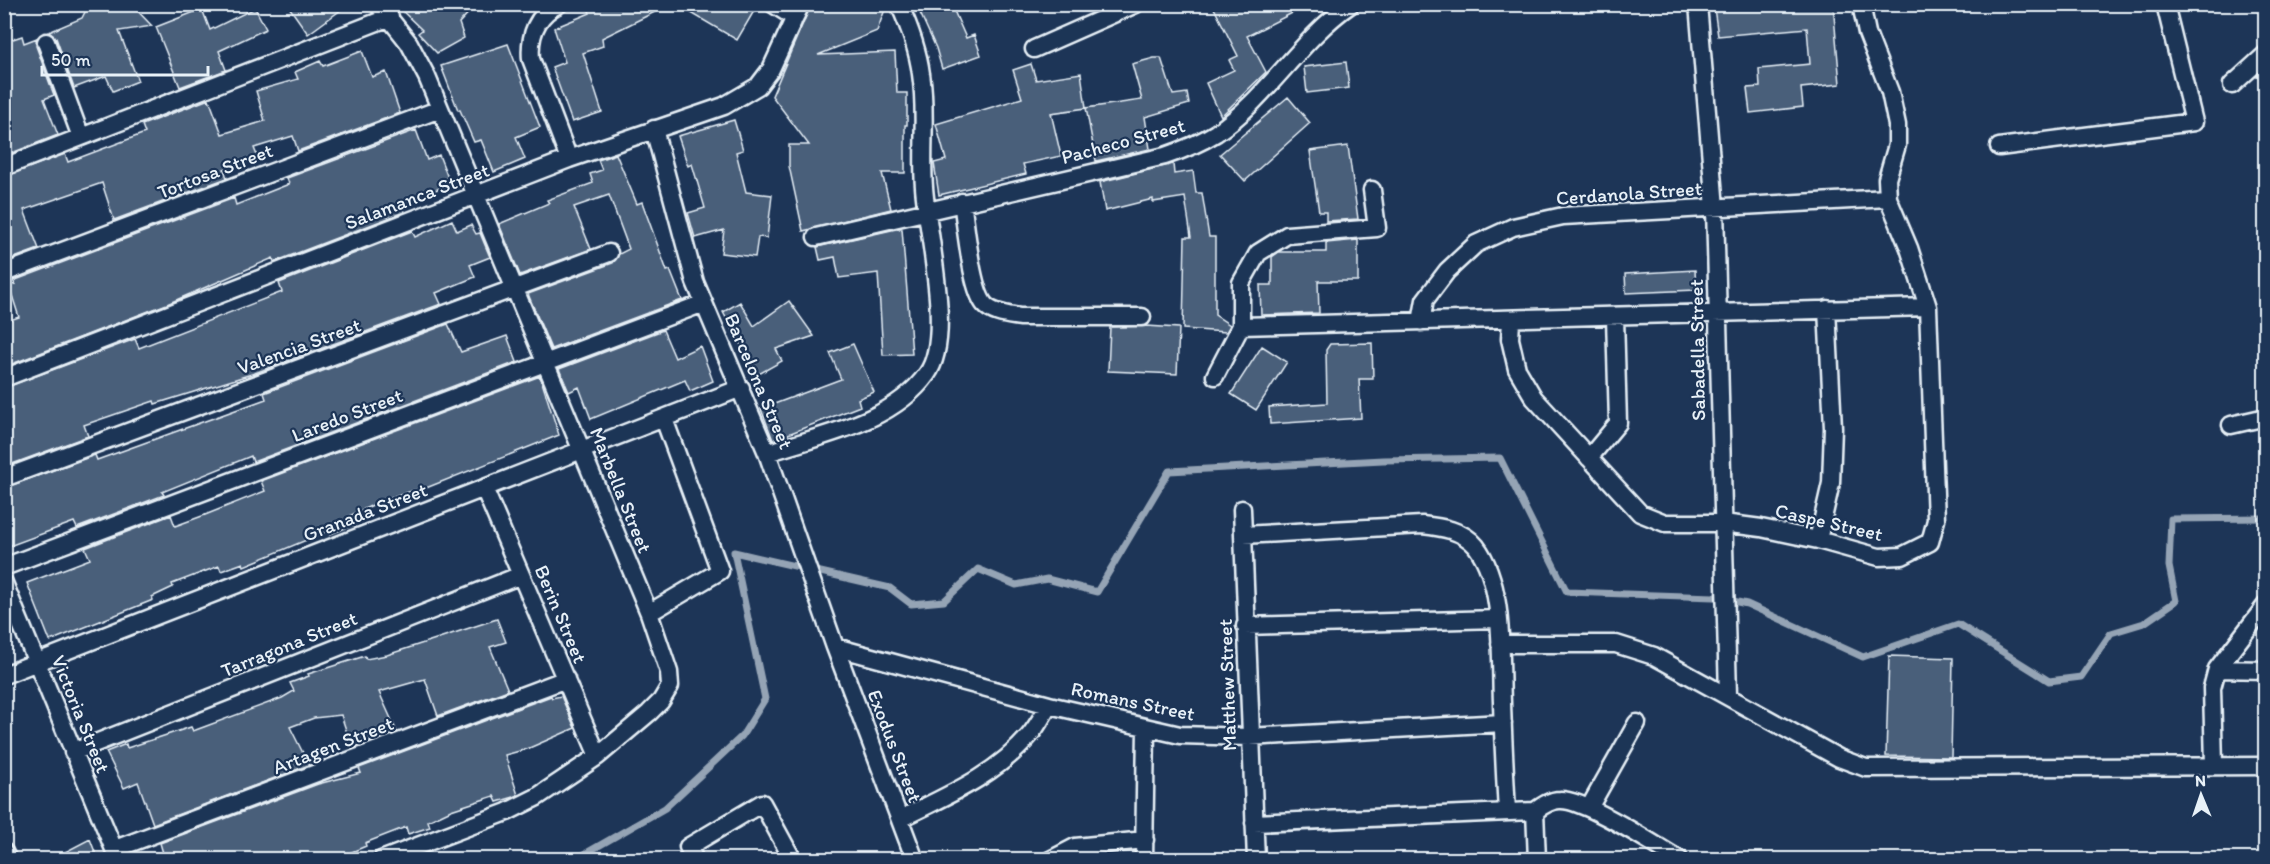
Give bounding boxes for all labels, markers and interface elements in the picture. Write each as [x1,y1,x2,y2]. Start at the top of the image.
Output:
scale bar [42,39,208,77]
text: 50 m [51,49,91,71]
street label: Pacheco Street [1058,113,1188,169]
street label: Tortosa Street [154,138,276,204]
street label: Salamanca Street [341,157,493,235]
street label: Cerdanola Street [1555,176,1703,210]
street label: Sabadella Street [1684,279,1710,421]
street label: Barcelona Street [720,309,798,453]
street label: Valencia Street [234,313,364,379]
street label: Laredo Street [288,383,406,447]
street label: Marbella Street [585,424,657,556]
street label: Granada Street [299,477,431,547]
street label: Caspe Street [1773,498,1886,546]
street label: Berin Street [530,561,593,667]
street label: Tarragona Street [217,606,361,682]
street label: Matthew Street [1213,618,1241,751]
street label: Victoria Street [46,652,116,776]
street label: Romans Street [1069,676,1197,726]
street label: Exodus Street [862,686,928,806]
street label: Artagen Street [269,711,397,779]
north arrow [2171,765,2231,825]
text: N [2195,771,2206,790]

